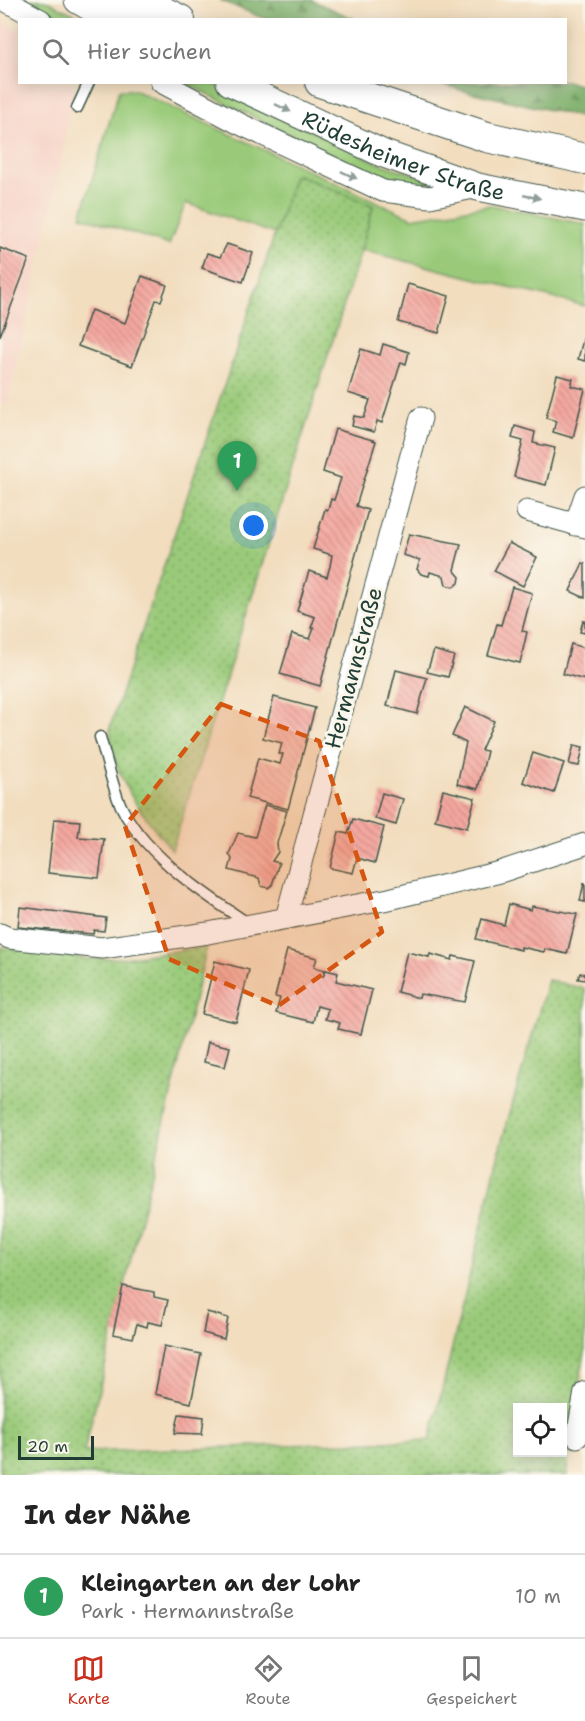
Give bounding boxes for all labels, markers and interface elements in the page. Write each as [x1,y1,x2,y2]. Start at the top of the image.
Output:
search box [18,18,567,84]
icon: search [39,35,72,68]
text: Hier suchen [87,37,212,66]
one-way arrow [274,104,291,113]
street label: Rüdesheimer Straße [297,104,507,207]
one-way arrow [341,171,358,180]
one-way arrow [522,193,541,202]
pin: 1 [218,442,256,491]
your location [239,511,268,540]
street label: Hermannstraße [318,584,389,752]
map controls [513,1403,567,1457]
button: locate [513,1403,567,1457]
scale bar [18,1433,94,1460]
text: 20 m [27,1436,68,1457]
text: In der Nähe [24,1497,191,1532]
text: Kleingarten an der Lohr [81,1569,361,1598]
text: 1 [39,1583,48,1609]
text: 10 m [515,1583,561,1609]
text: Park · Hermannstraße [81,1598,294,1624]
tab: Karte [68,1652,110,1709]
tab: Route [246,1652,291,1709]
tab: Gespeichert [426,1652,517,1709]

